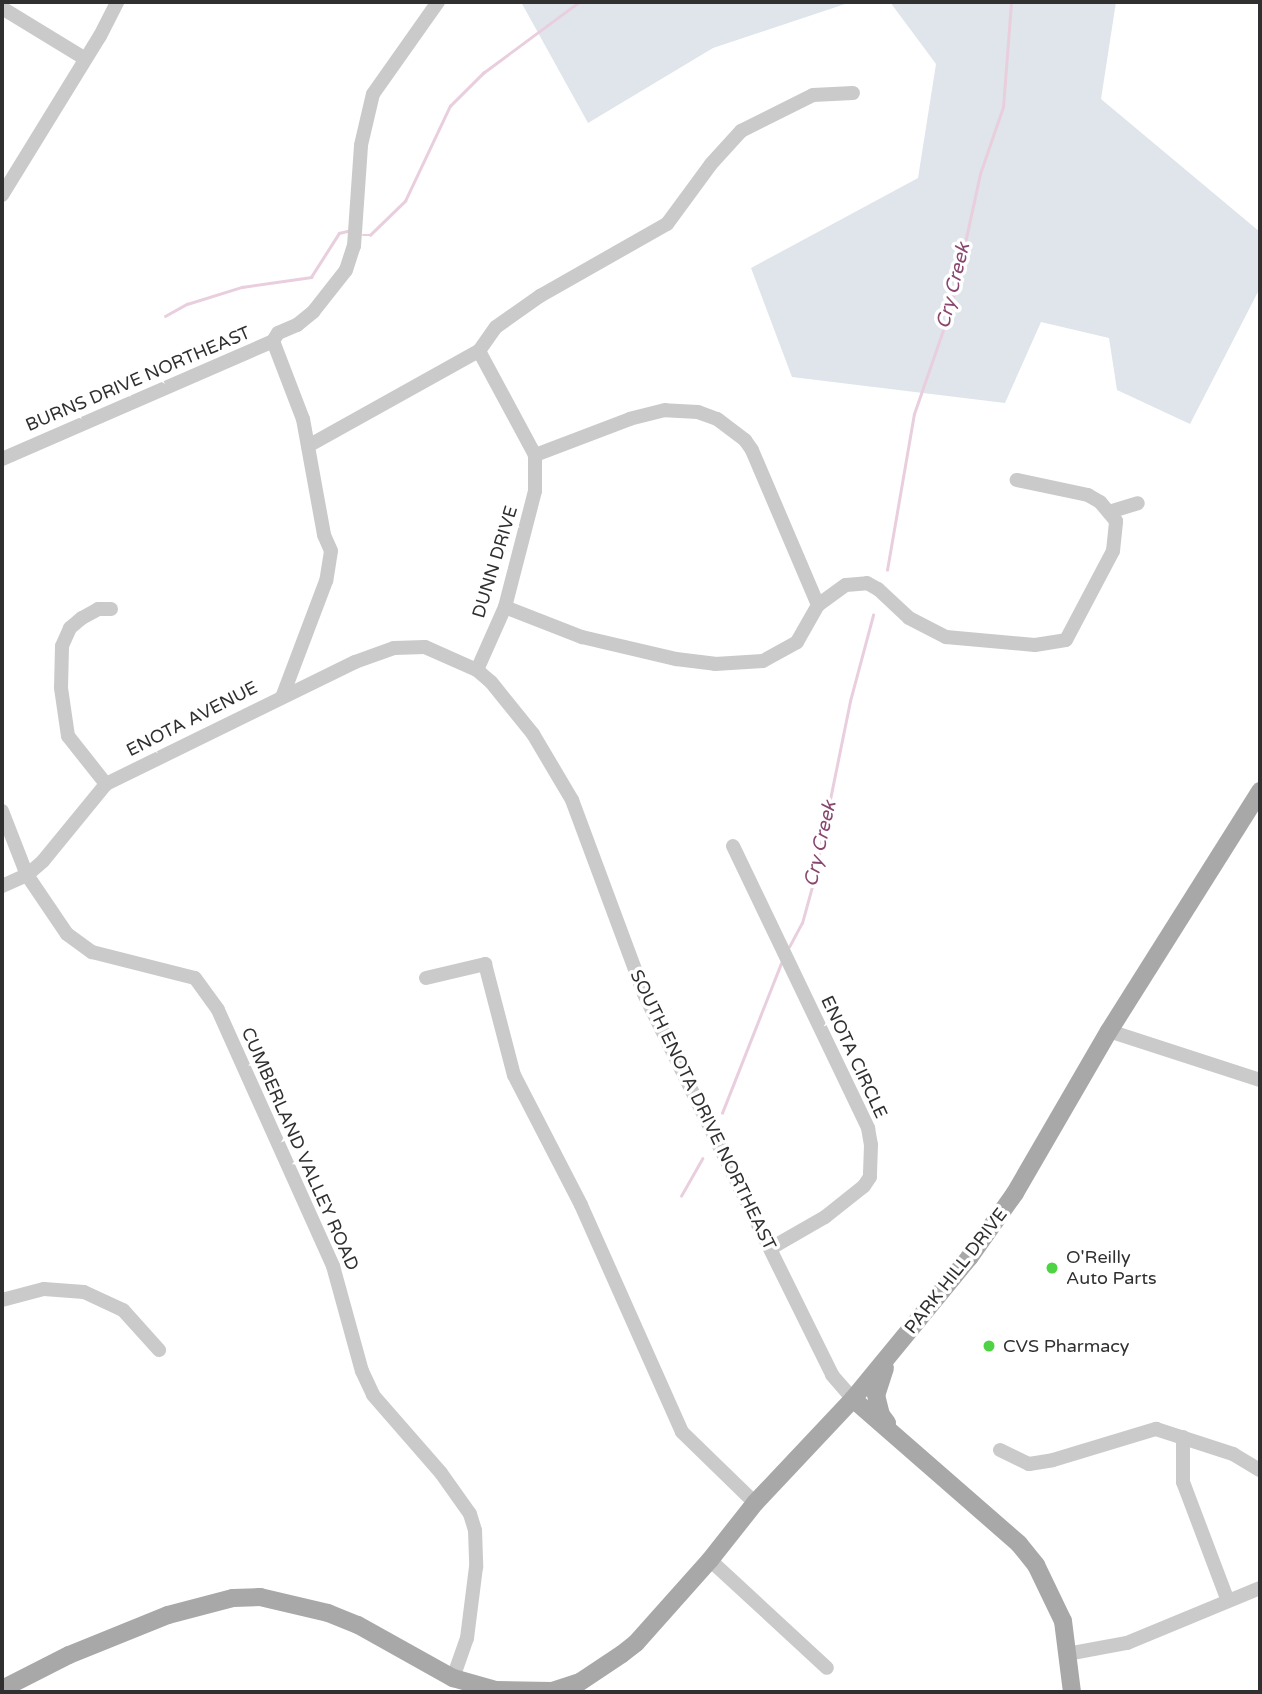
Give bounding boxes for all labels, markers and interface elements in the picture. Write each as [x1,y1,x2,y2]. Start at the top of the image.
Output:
water label: Cry Creek [932,241,976,331]
street label: BURNS DRIVE NORTHEAST [22,322,254,436]
street label: DUNN DRIVE [468,503,522,621]
street label: ENOTA AVENUE [123,677,261,761]
water label: Cry Creek [800,799,842,889]
street label: SOUTH ENOTA DRIVE NORTHEAST [625,966,781,1254]
street label: ENOTA CIRCLE [816,992,892,1122]
street label: CUMBERLAND VALLEY ROAD [236,1024,364,1274]
street label: PARK HILL DRIVE [900,1204,1012,1338]
place label: O'Reilly Auto Parts [1066,1247,1157,1290]
marker: O'Reilly Auto Parts [1044,1260,1060,1276]
place label: CVS Pharmacy [1003,1335,1130,1357]
marker: CVS Pharmacy [981,1338,997,1354]

